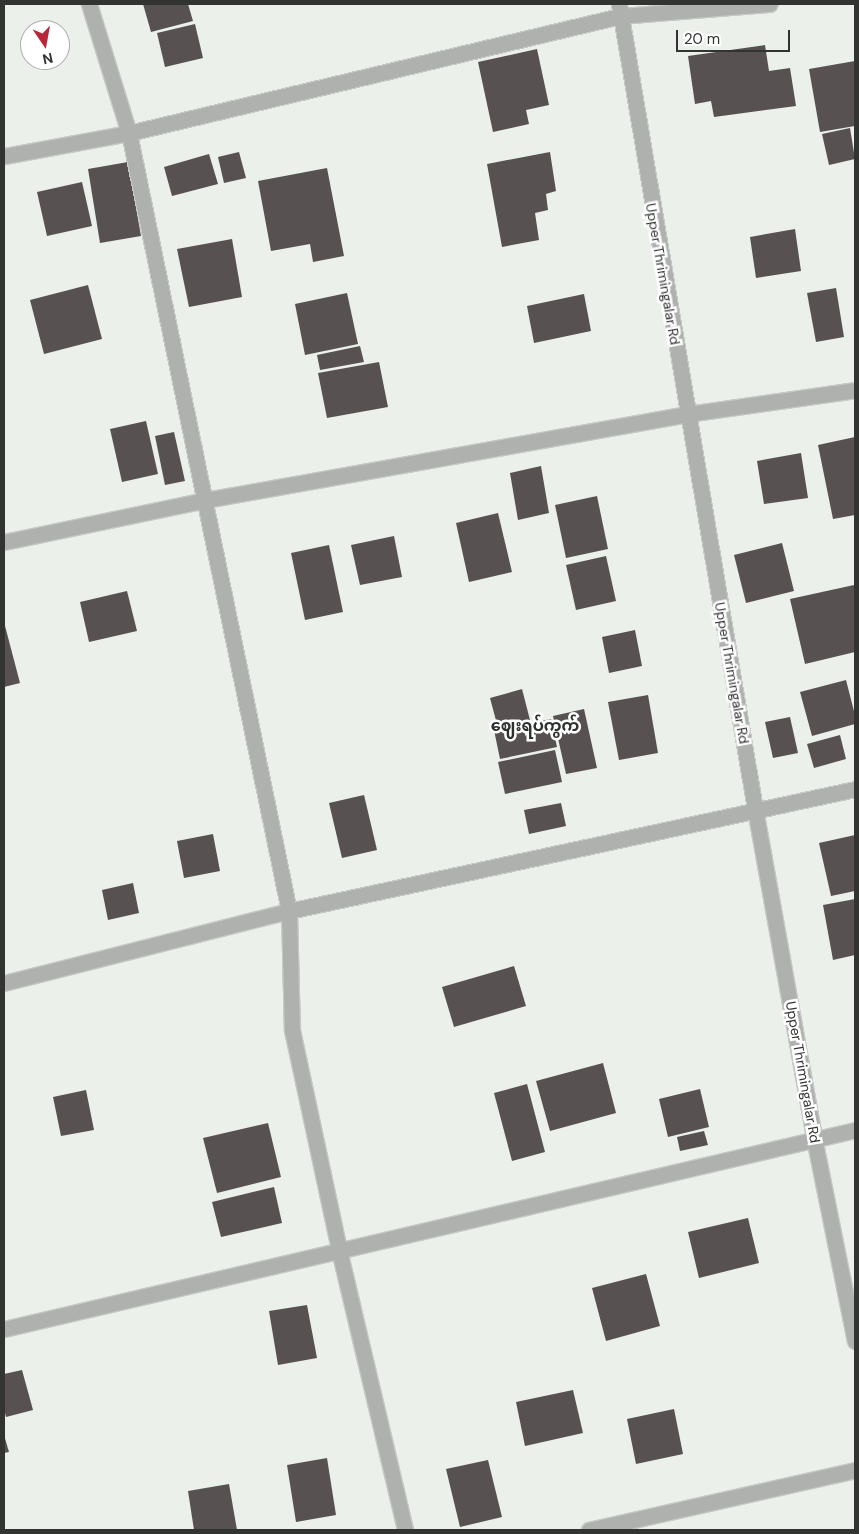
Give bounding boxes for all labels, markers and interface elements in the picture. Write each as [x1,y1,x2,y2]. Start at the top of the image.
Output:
north arrow [20,20,70,70]
scale bar [679,20,793,52]
text: 20 m [684,29,720,49]
text: N [41,49,55,69]
street label: Upper Thrimingalar Rd [642,202,684,346]
street label: Upper Thrimingalar Rd [711,601,753,745]
district label: ဈေးရပ်ကွက် [491,716,579,736]
street label: Upper Thrimingalar Rd [782,1000,824,1144]

